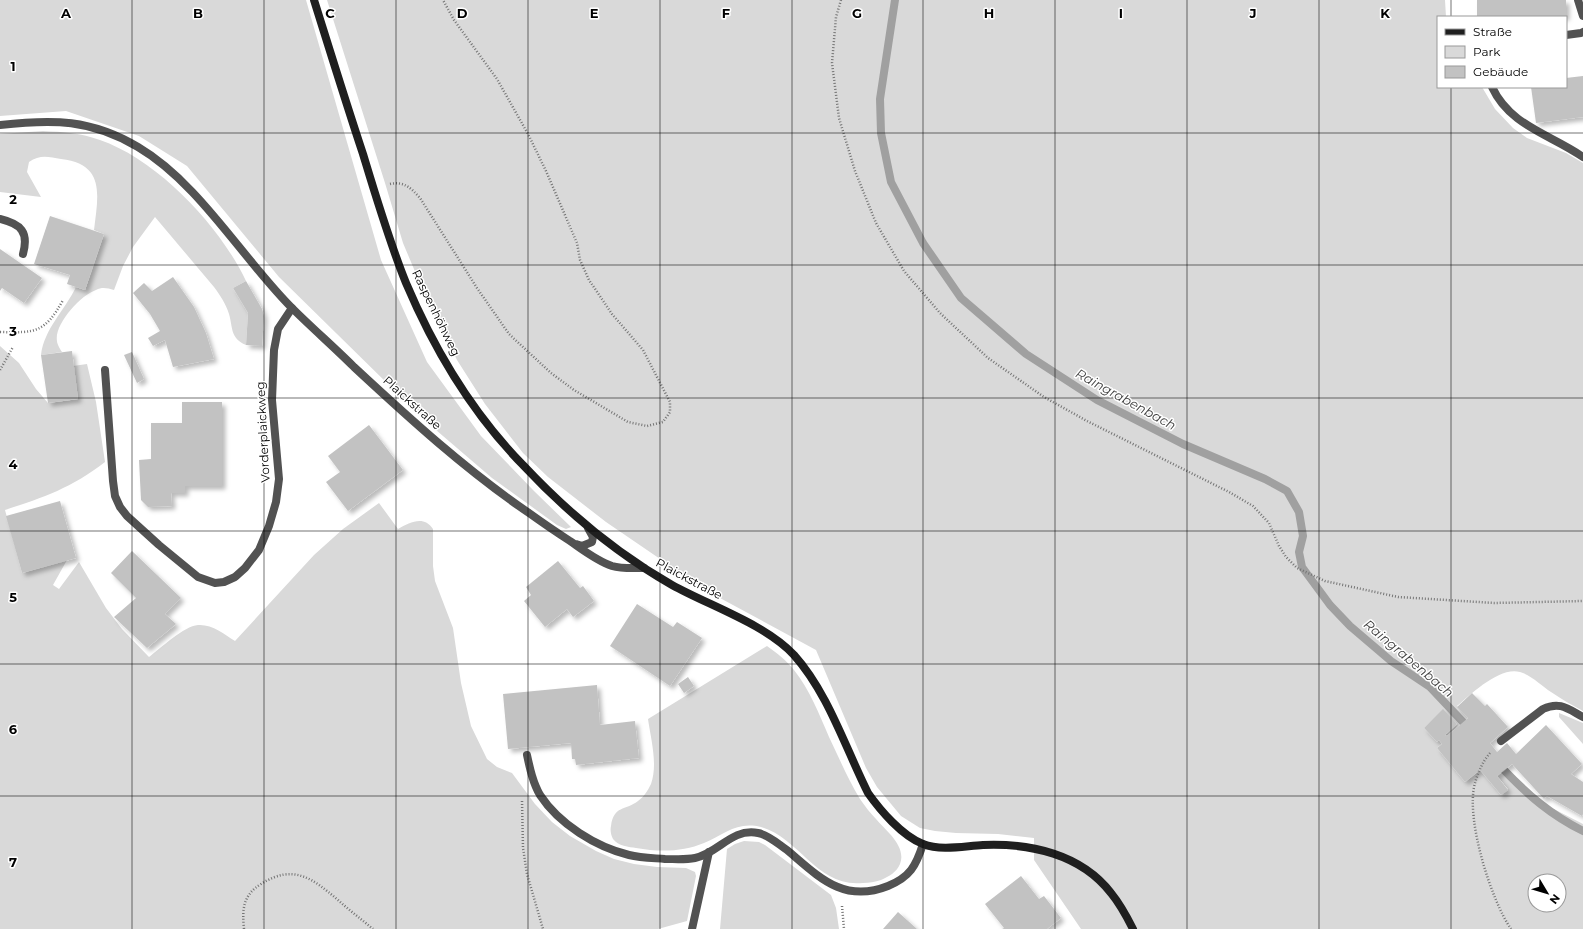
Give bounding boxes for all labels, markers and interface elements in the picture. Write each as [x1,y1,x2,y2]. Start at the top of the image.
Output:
text: A [60,5,72,21]
text: B [193,5,203,21]
text: C [325,5,335,21]
text: D [457,5,468,21]
text: E [590,5,599,21]
text: F [722,5,730,21]
text: G [852,5,862,21]
text: H [984,5,994,21]
text: I [1119,5,1123,21]
text: J [1248,5,1257,21]
text: K [1380,5,1390,21]
legend [1437,16,1567,88]
text: Straße [1473,24,1512,39]
text: Park [1473,44,1501,59]
text: 1 [10,58,16,74]
text: Gebäude [1473,64,1528,79]
text: 2 [9,191,17,207]
street label: Raspenhöhweg [409,267,464,359]
text: 3 [8,323,17,339]
water label: Raingrabenbach [1073,365,1179,433]
street label: Plaickstraße [380,373,445,433]
street label: Vorderplaickweg [252,381,273,483]
text: 4 [9,456,18,472]
street label: Plaickstraße [653,555,725,602]
text: 5 [9,589,17,605]
water label: Raingrabenbach [1361,616,1457,700]
text: 6 [9,721,18,737]
text: 7 [9,854,17,870]
north arrow [1527,873,1567,913]
text: N [1547,891,1563,907]

